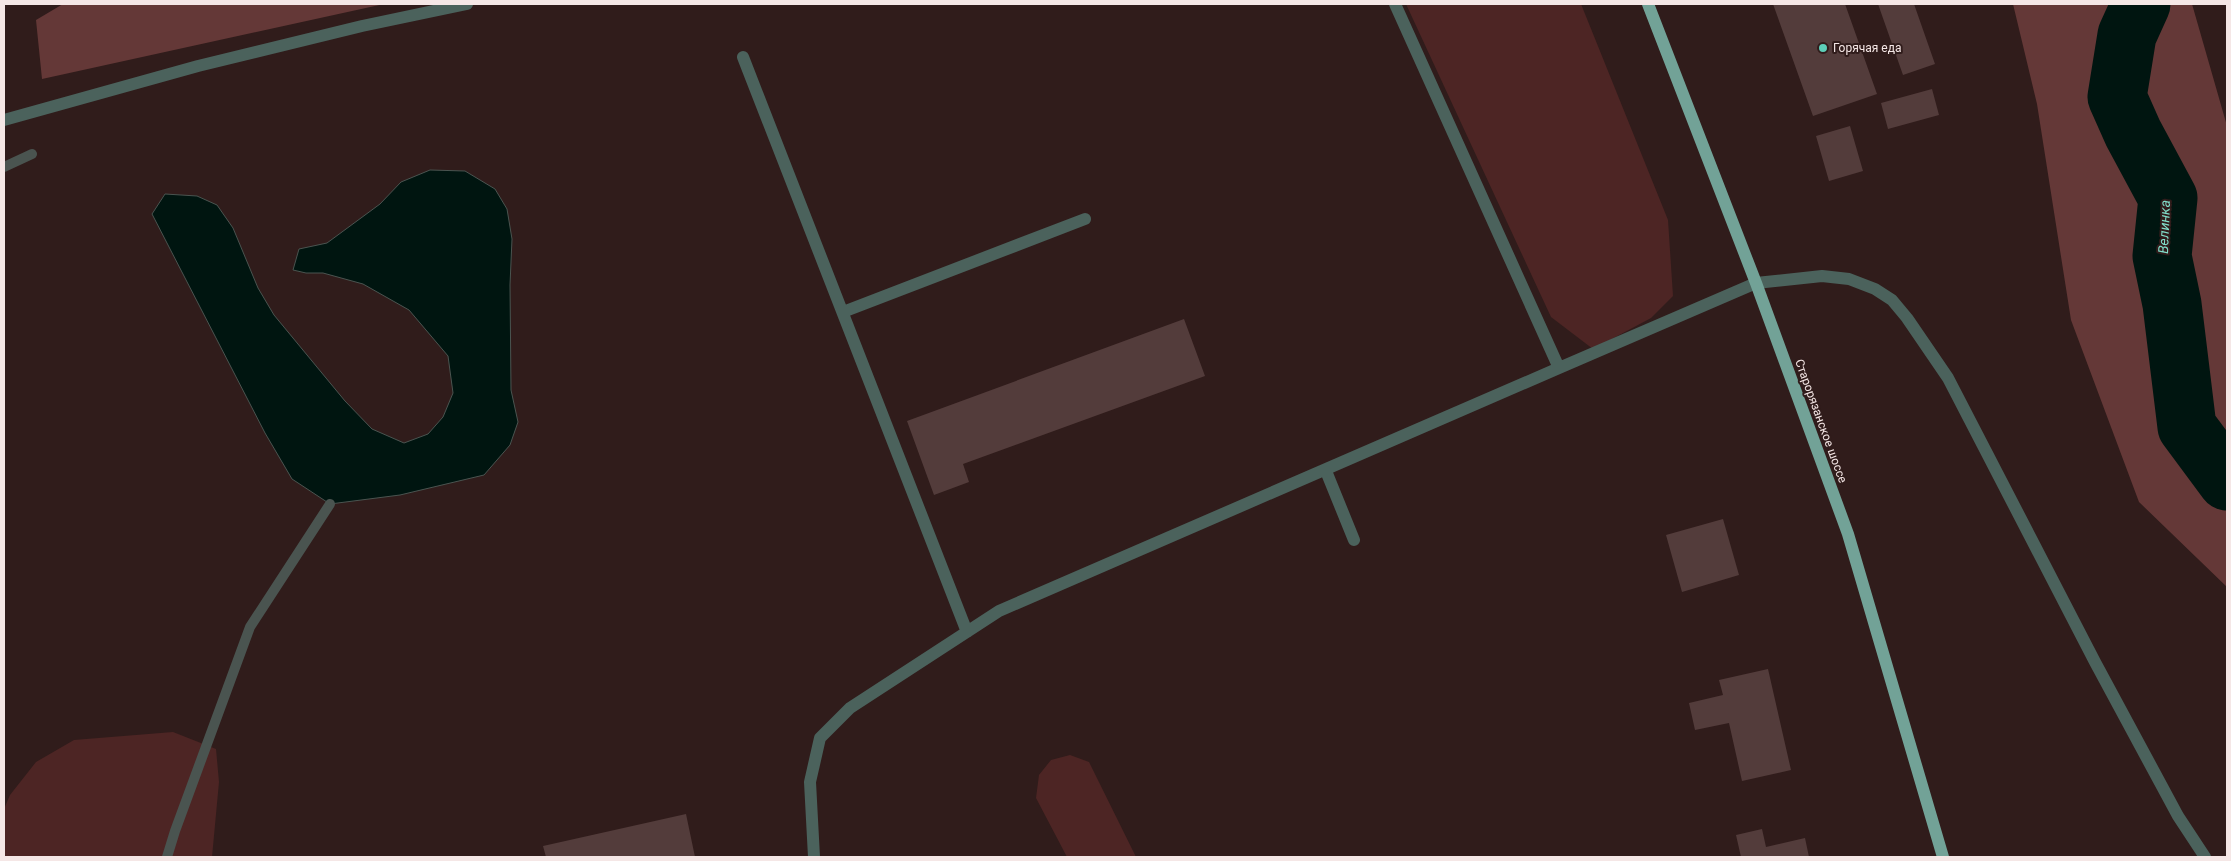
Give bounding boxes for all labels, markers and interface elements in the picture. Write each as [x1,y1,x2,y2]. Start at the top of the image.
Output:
place label: Горячая еда [1833,41,1902,55]
marker: Горячая еда [1817,42,1829,54]
water label: Велинка [2155,200,2173,254]
street label: Старорязанское шоссе [1792,357,1850,485]

